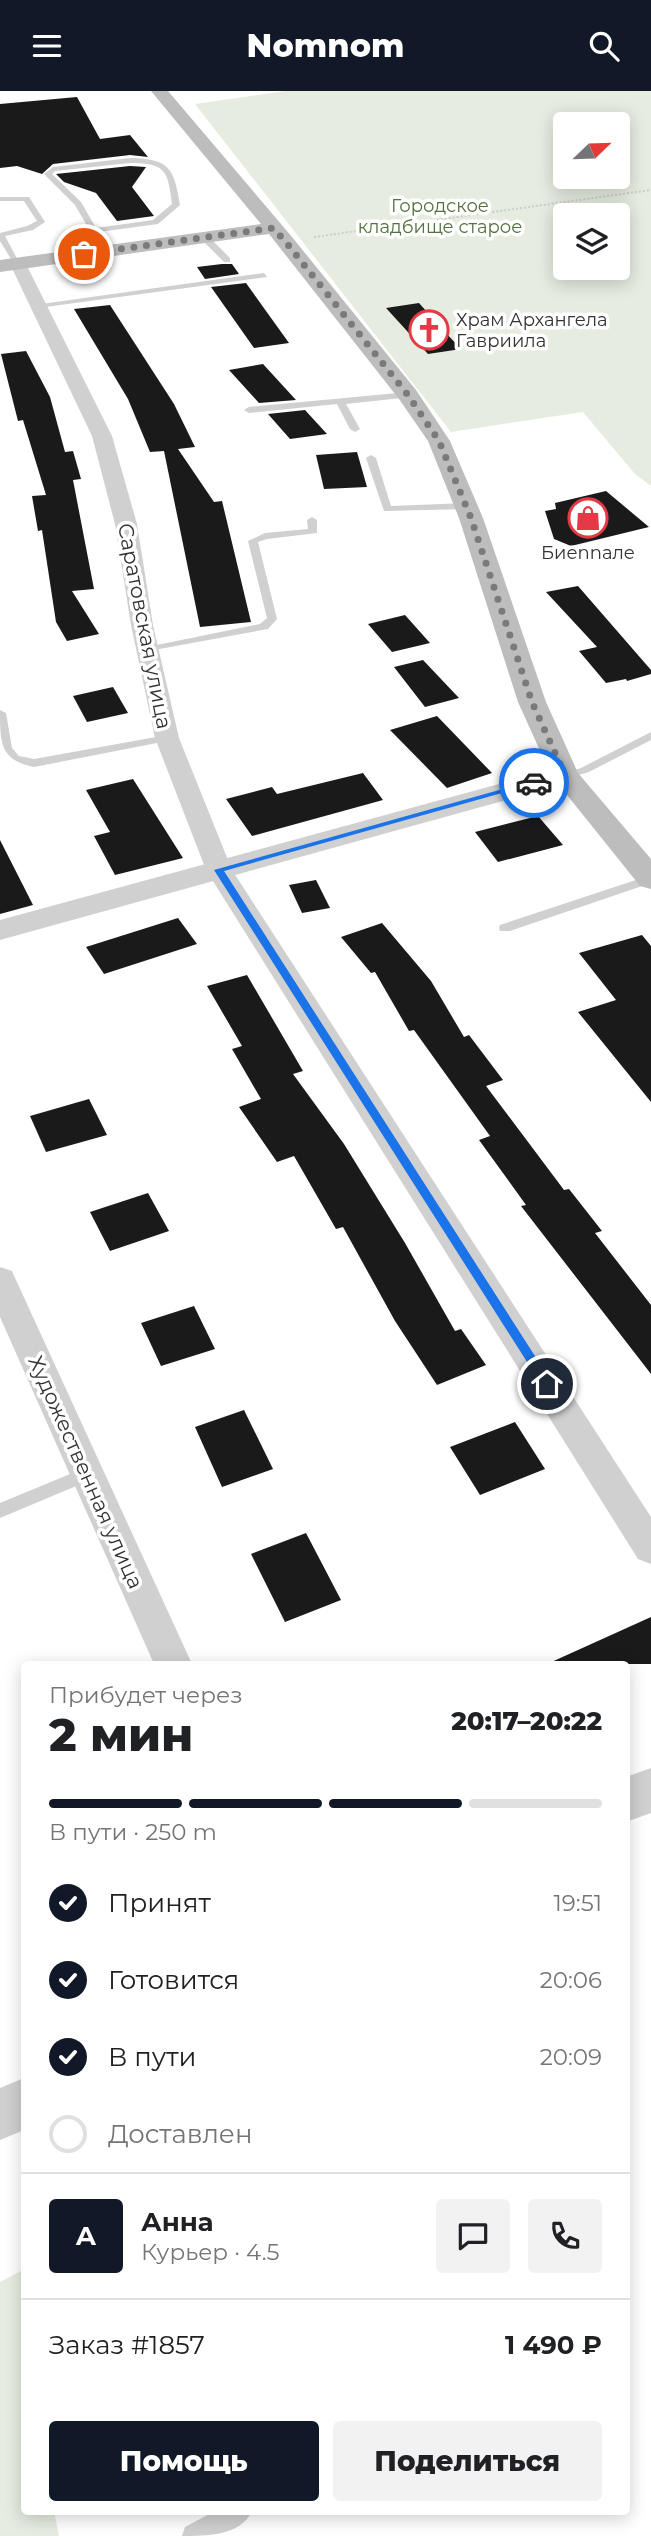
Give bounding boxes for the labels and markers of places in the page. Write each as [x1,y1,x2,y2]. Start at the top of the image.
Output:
pin [54,224,114,284]
church icon: Храм Архангела Гавриила [408,309,450,351]
place label: Храм Архангела Гавриила [456,309,608,352]
shop icon: Биеnnале [567,497,609,539]
place label: Биеnnале [541,542,635,564]
pin [517,1354,577,1414]

